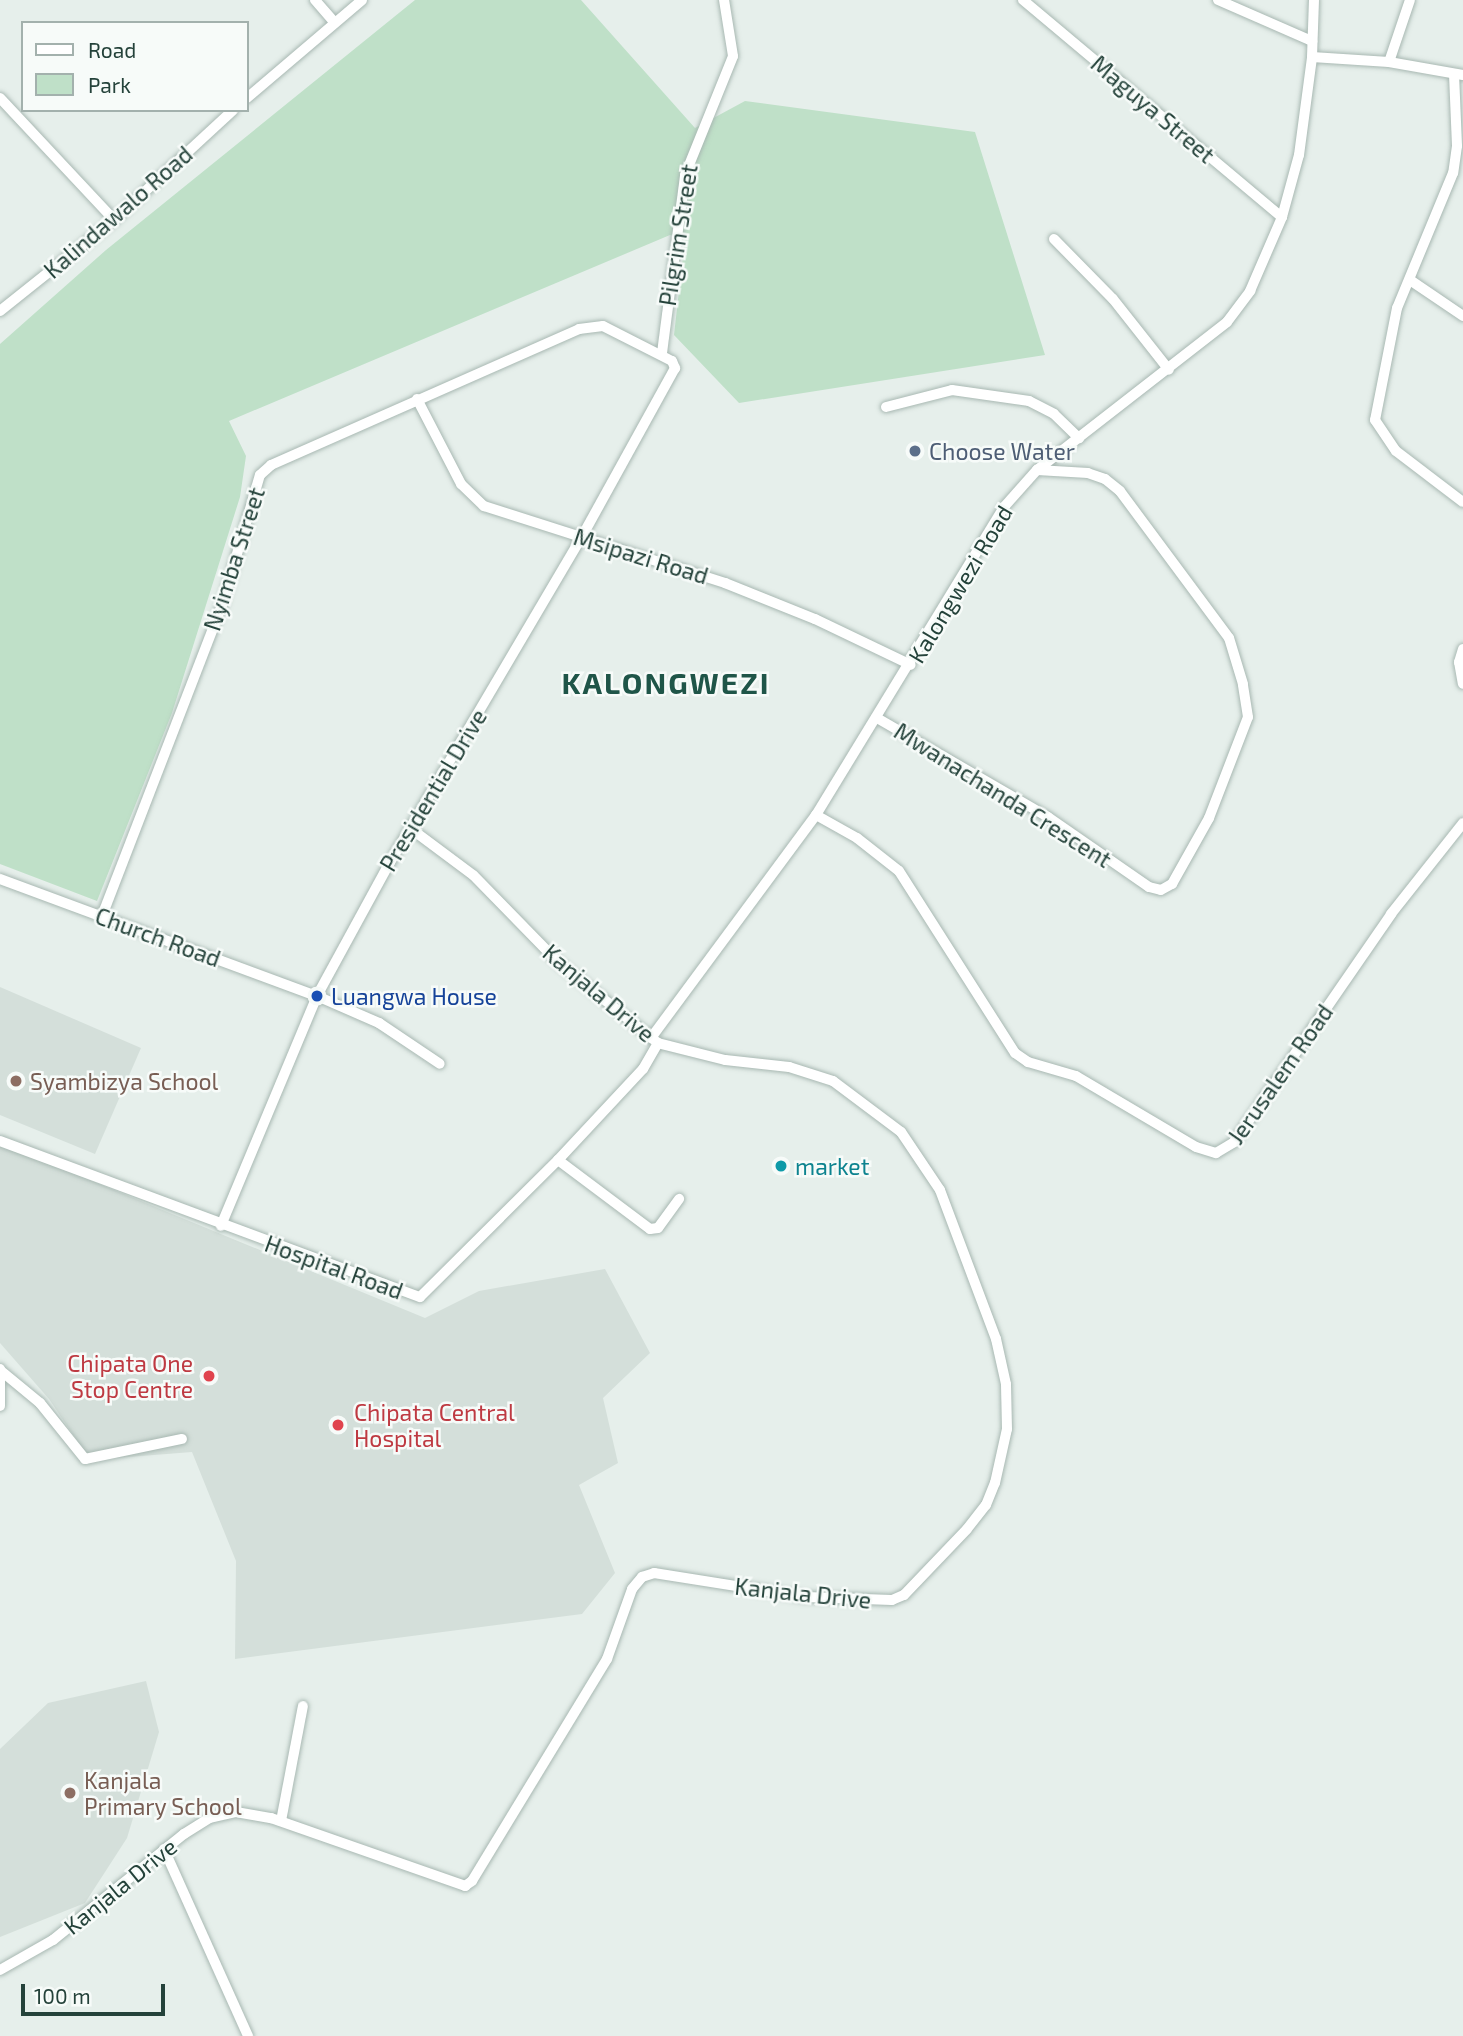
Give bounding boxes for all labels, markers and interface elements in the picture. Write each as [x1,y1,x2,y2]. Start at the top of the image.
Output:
legend [21,21,248,112]
text: Road [88,37,136,62]
street label: Maguya Street [1086,49,1220,169]
text: Park [88,72,131,97]
street label: Kalindawalo Road [38,140,198,284]
street label: Pilgrim Street [653,162,703,308]
place label: Choose Water [929,437,1075,465]
marker: Choose Water [907,443,923,459]
street label: Nyimba Street [198,484,270,634]
street label: Kalongwezi Road [902,500,1018,668]
street label: Msipazi Road [570,522,712,590]
district label: KALONGWEZI [563,664,769,700]
street label: Presidential Drive [374,704,492,876]
street label: Mwanachanda Crescent [889,717,1117,873]
street label: Church Road [92,902,224,972]
street label: Kanjala Drive [538,938,660,1048]
place label: Luangwa House [331,982,497,1010]
marker: Luangwa House [309,988,325,1004]
street label: Jerusalem Road [1222,999,1338,1149]
place label: Syambizya School [30,1067,218,1095]
marker: Syambizya School [8,1073,24,1089]
place label: market [795,1152,869,1180]
marker: market [773,1158,789,1174]
street label: Hospital Road [261,1229,407,1305]
place label: Chipata One Stop Centre [67,1349,193,1403]
marker: Chipata One Stop Centre [199,1366,219,1386]
place label: Chipata Central Hospital [354,1398,515,1452]
marker: Chipata Central Hospital [328,1415,348,1435]
street label: Kanjala Drive [733,1572,873,1614]
place label: Kanjala Primary School [84,1766,242,1820]
marker: Kanjala Primary School [62,1785,78,1801]
street label: Kanjala Drive [58,1832,182,1940]
scale bar [24,1969,168,2013]
text: 100 m [34,1983,91,2008]

